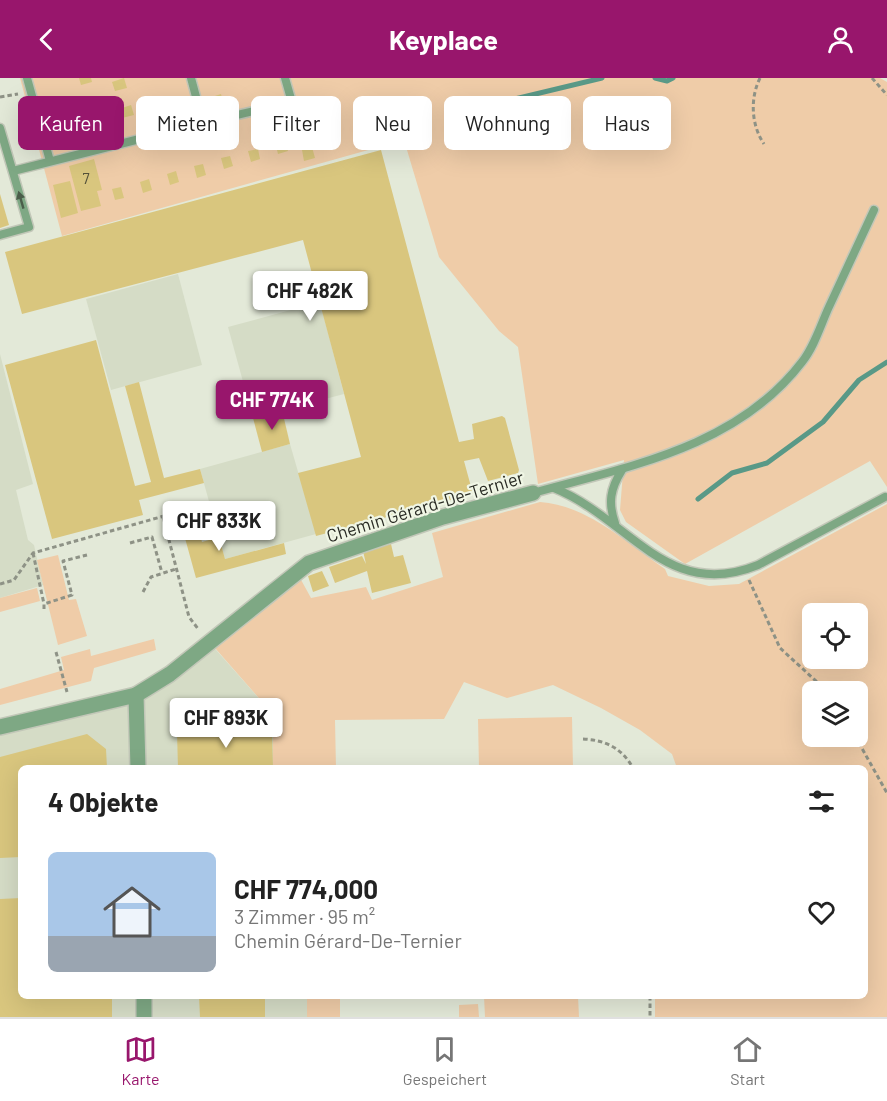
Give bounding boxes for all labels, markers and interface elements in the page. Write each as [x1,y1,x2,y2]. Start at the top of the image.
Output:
icon: back [30,23,63,56]
text: Keyplace [389,23,498,55]
icon: person [824,23,857,56]
chip: Kaufen [18,96,124,150]
chip: Mieten [136,96,239,150]
chip: Filter [251,96,341,150]
chip: Neu [353,96,432,150]
chip: Wohnung [444,96,571,150]
chip: Haus [583,96,671,150]
house number: 7 [82,169,90,187]
one-way arrow [16,191,25,209]
pin: CHF 482K [248,271,372,322]
text: CHF 482K [267,278,353,302]
pin: CHF 774K [210,380,334,431]
text: CHF 774K [230,387,314,411]
street label: Chemin Gérard-De-Ternier [324,465,527,546]
pin: CHF 833K [157,501,281,552]
text: CHF 833K [177,508,261,532]
map controls [802,603,868,747]
button: locate [802,603,868,669]
button: layers [802,681,868,747]
pin: CHF 893K [164,698,288,749]
text: CHF 893K [184,705,268,729]
icon: filters [805,785,838,818]
text: 4 Objekte [48,786,158,817]
text: CHF 774,000 [234,873,378,904]
icon: home [96,876,168,948]
icon: heart [805,896,838,929]
text: 3 Zimmer · 95 m² [234,904,375,928]
text: Chemin Gérard-De-Ternier [234,928,462,952]
tab: Karte [122,1033,160,1088]
tab: Gespeichert [403,1033,487,1088]
tab: Start [730,1033,765,1088]

